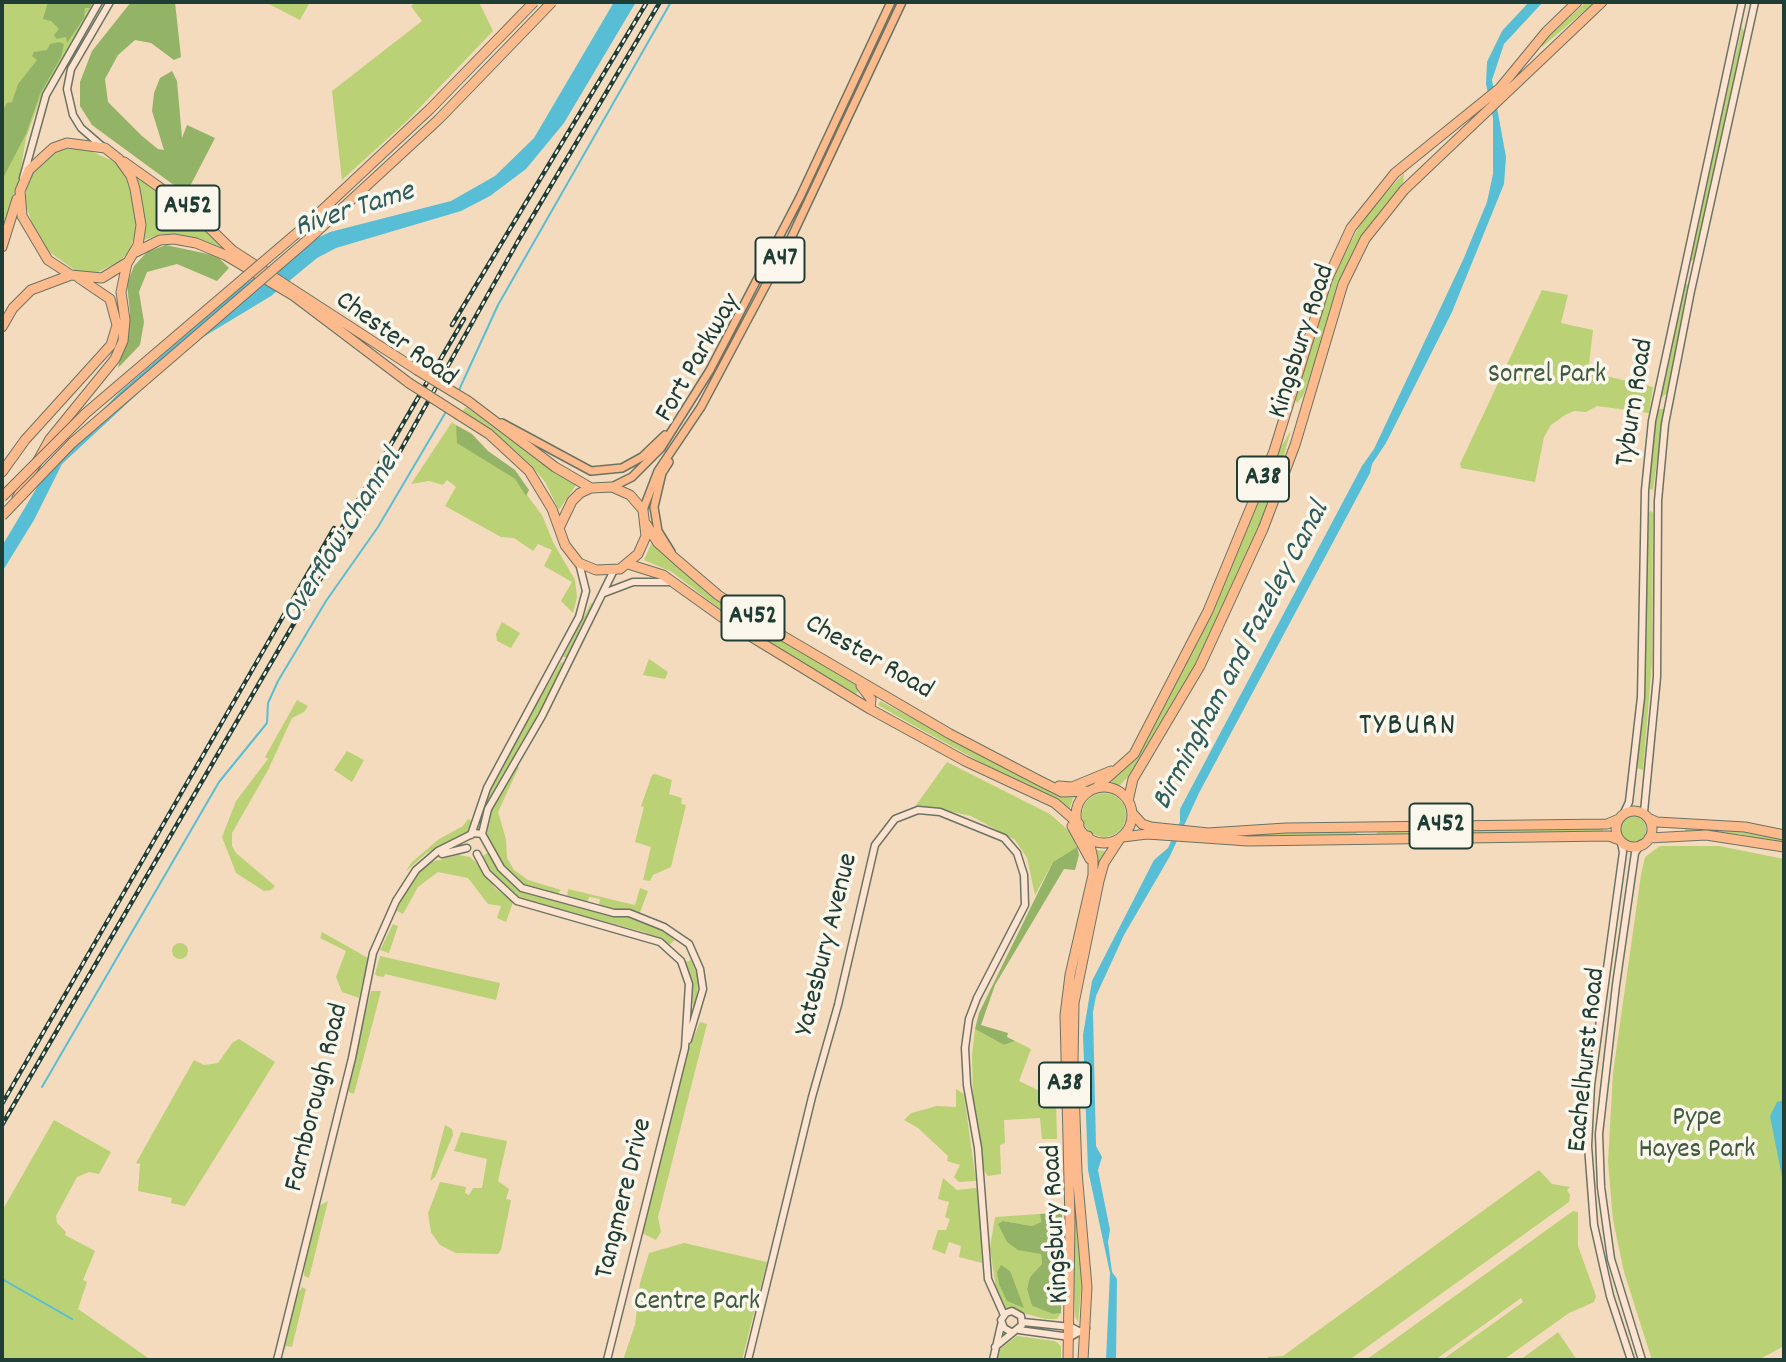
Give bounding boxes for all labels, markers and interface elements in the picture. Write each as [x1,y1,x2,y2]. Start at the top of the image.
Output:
water label: River Tame [291,176,419,248]
road number: A452 [156,186,220,230]
road number: A47 [756,238,804,282]
street label: Kingsbury Road [1263,261,1345,423]
street label: Chester Road [327,286,463,396]
street label: Fort Parkway [650,289,750,429]
street label: Tyburn Road [1610,337,1664,469]
park label: Sorrel Park [1488,360,1606,394]
water label: Overflow Channel [276,444,412,632]
road number: A38 [1237,457,1289,502]
water label: Birmingham and Fazeley Canal [1146,497,1340,817]
road number: A452 [722,596,784,640]
street label: Chester Road [798,609,938,709]
district label: TYBURN [1360,710,1456,748]
road number: A452 [1410,804,1472,848]
street label: Yatesbury Avenue [790,850,868,1040]
street label: Eachelhurst Road [1563,966,1615,1154]
street label: Farnborough Road [279,1001,359,1195]
road number: A38 [1039,1062,1091,1108]
park label: Pype Hayes Park [1638,1103,1756,1169]
street label: Tangmere Drive [590,1115,662,1283]
street label: Kingsbury Road [1037,1143,1079,1305]
park label: Centre Park [634,1287,760,1321]

